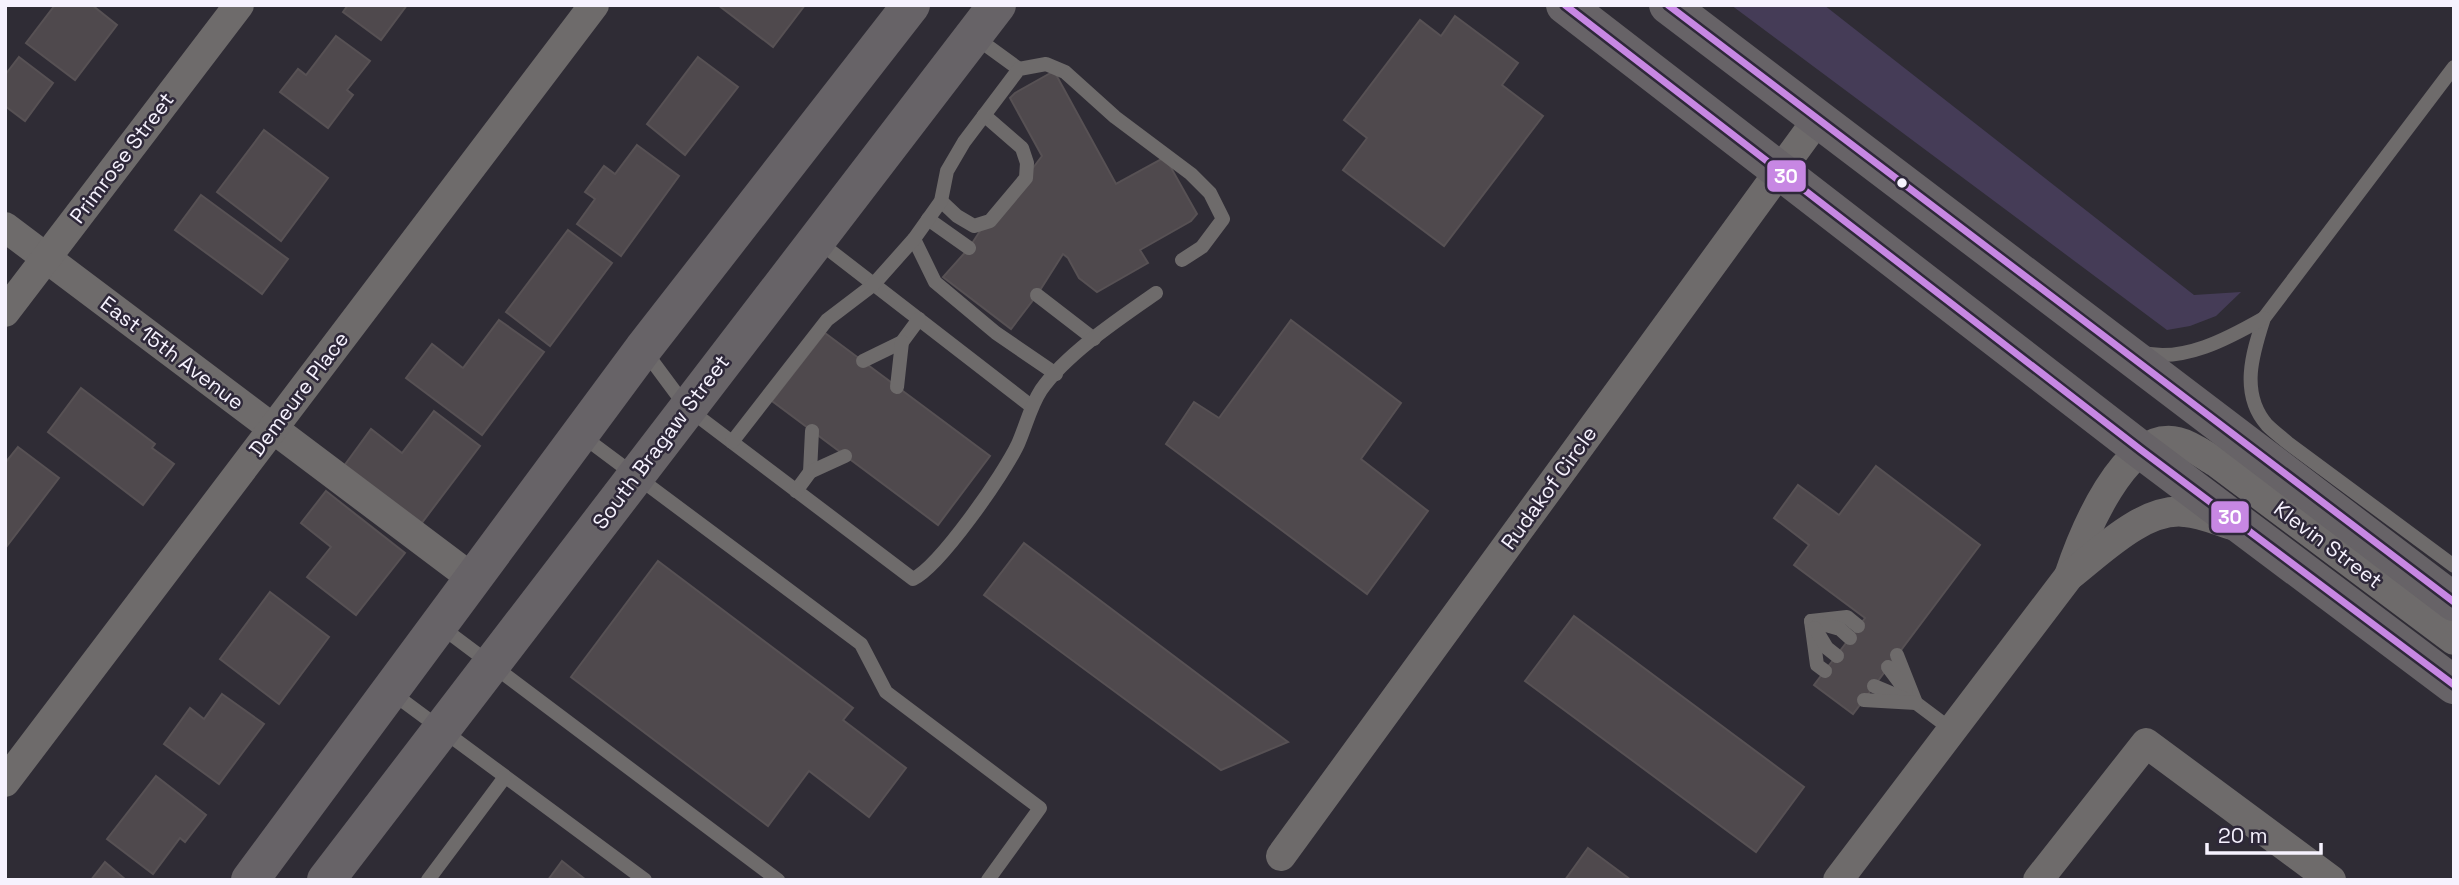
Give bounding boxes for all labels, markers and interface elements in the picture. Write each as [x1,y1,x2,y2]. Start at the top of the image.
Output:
street label: Primrose Street [63,87,180,229]
line badge: 30 [1766,159,1807,193]
text: 30 [1774,164,1798,189]
unlabelled marker [1895,176,1909,190]
street label: East 15th Avenue [95,290,249,415]
street label: Demeure Place [243,326,354,462]
street label: South Bragaw Street [586,349,735,534]
street label: Rudakof Circle [1495,421,1602,555]
street label: Klevin Street [2269,495,2388,594]
line badge: 30 [2210,500,2250,534]
text: 30 [2218,505,2242,530]
scale bar [2207,812,2321,856]
text: 20 m [2218,822,2268,849]

